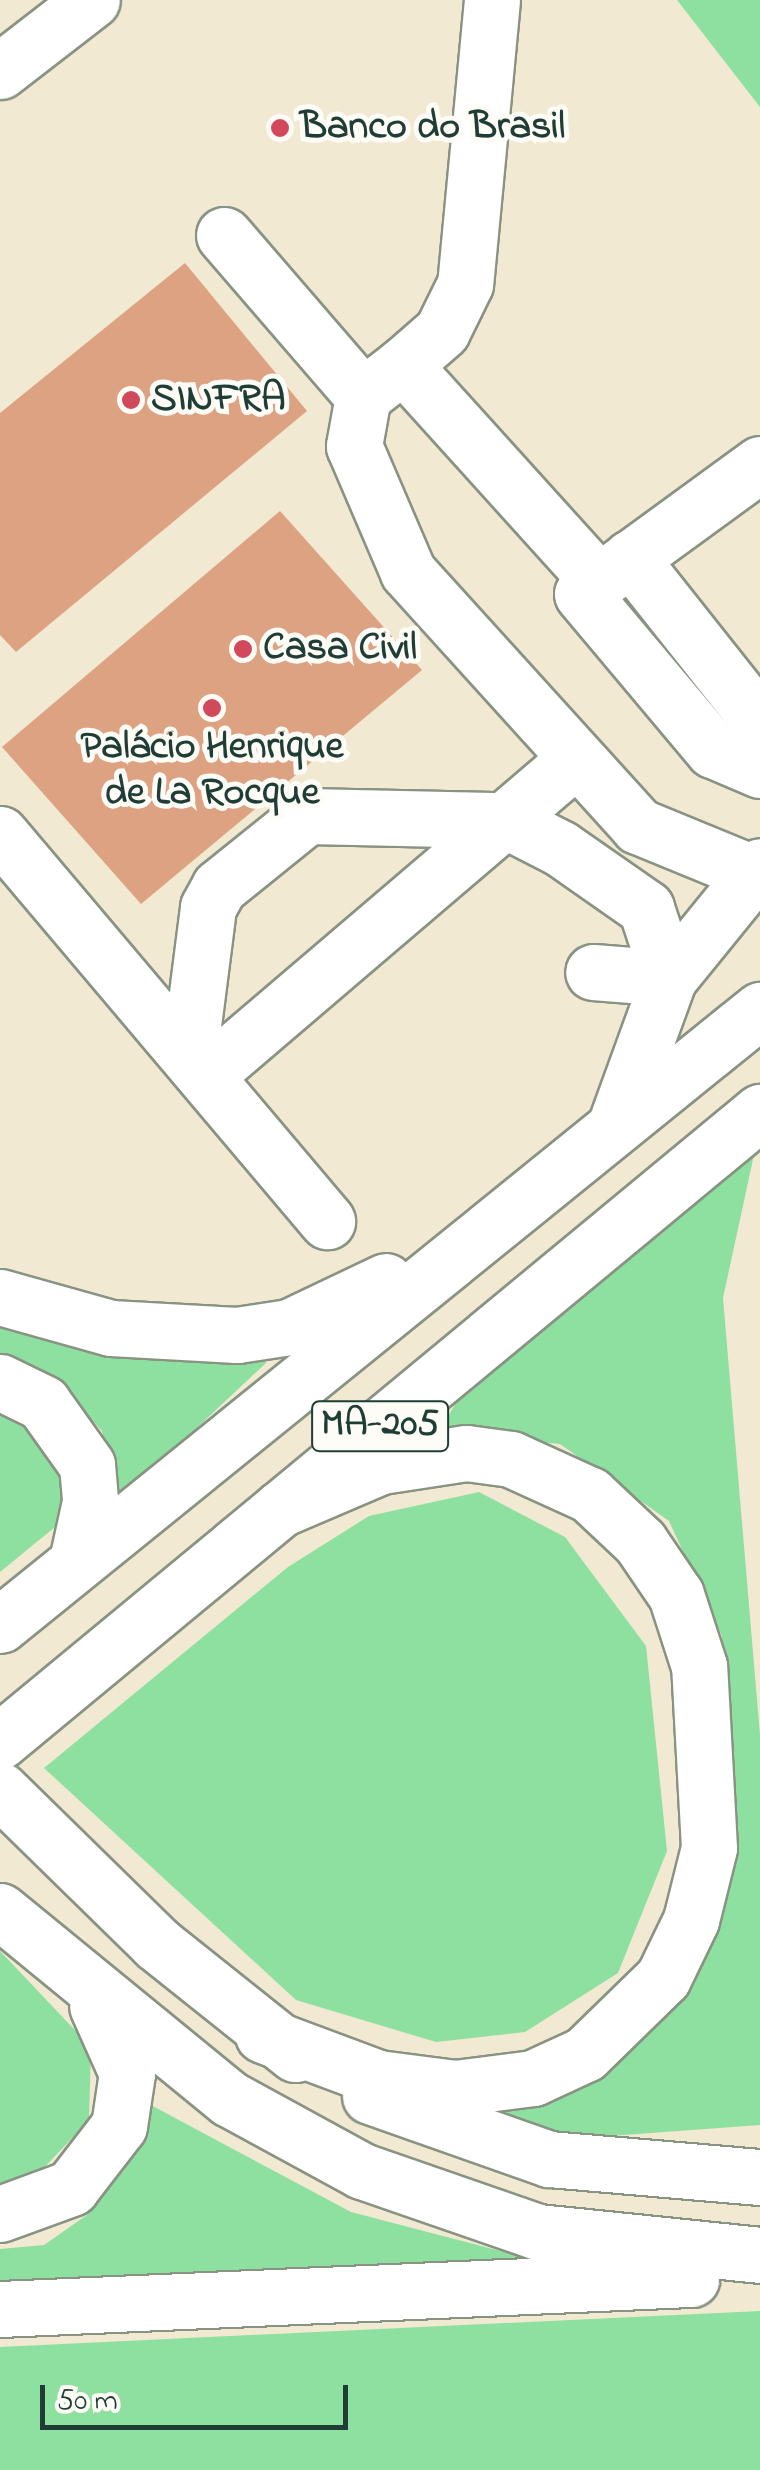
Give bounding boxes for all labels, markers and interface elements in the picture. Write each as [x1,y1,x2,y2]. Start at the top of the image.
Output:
place label: Banco do Brasil [300,104,565,152]
marker: Banco do Brasil [269,117,291,139]
place label: SINFRA [151,376,286,424]
marker: SINFRA [120,389,142,411]
place label: Casa Civil [263,625,417,673]
marker: Casa Civil [232,638,254,660]
marker: Palácio Henrique de La Rocque [201,697,223,719]
place label: Palácio Henrique de La Rocque [81,724,343,818]
road number: MA-205 [310,1393,450,1459]
scale bar [45,2365,352,2427]
text: 50 m [57,2380,118,2424]

